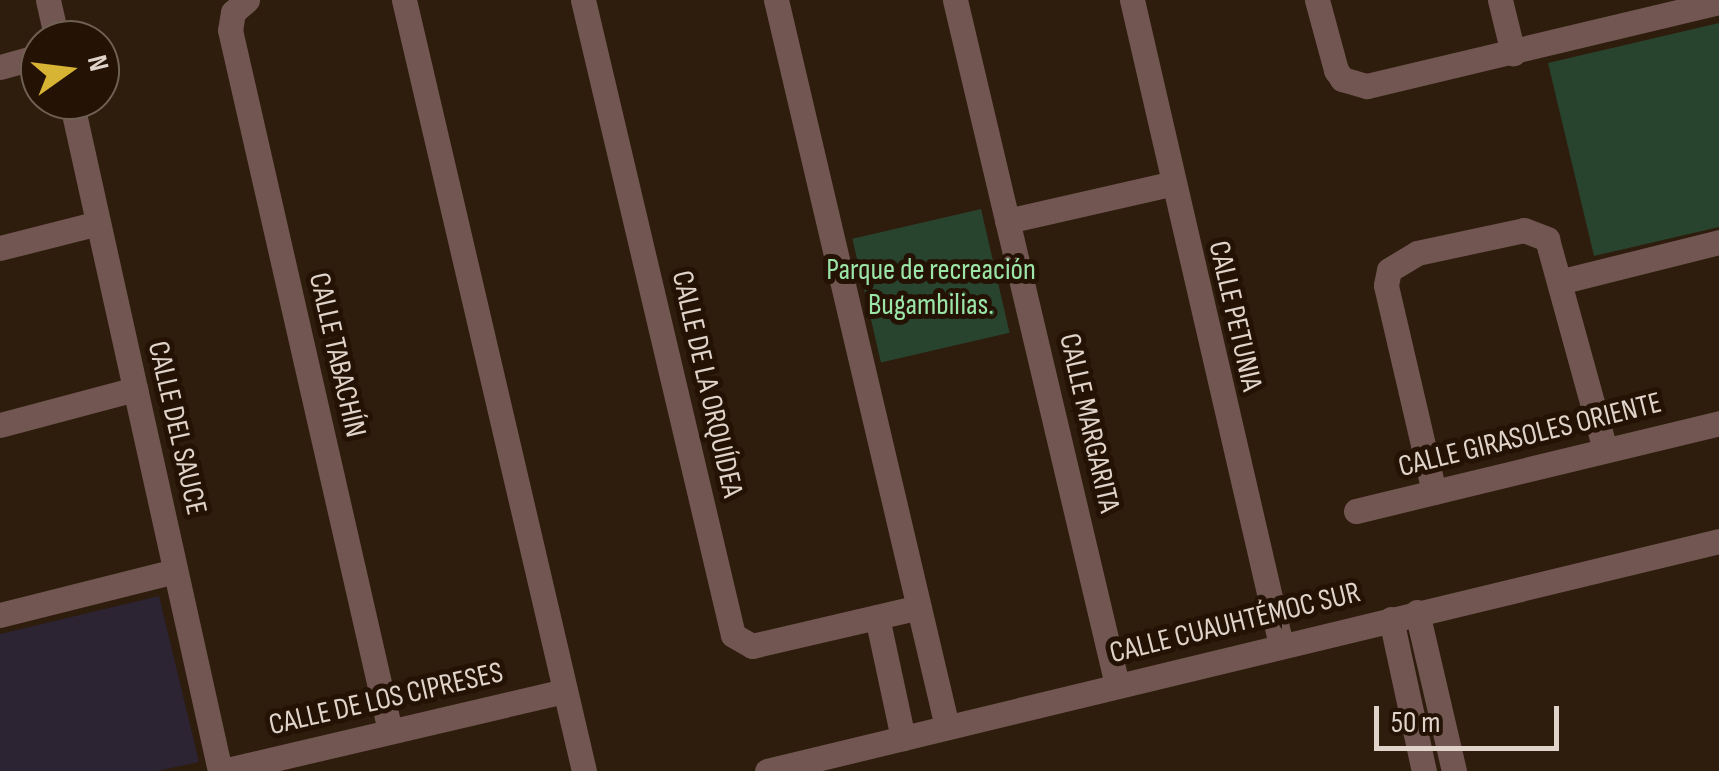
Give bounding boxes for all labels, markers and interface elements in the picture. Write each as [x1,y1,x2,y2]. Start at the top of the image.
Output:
north arrow [20,20,120,120]
text: N [80,52,115,74]
street label: CALLE PETUNIA [1200,237,1270,395]
park label: Parque de recreación Bugambilias. [826,252,1036,322]
street label: CALLE DE LA ORQUÍDEA [663,267,751,501]
street label: CALLE TABACHÍN [301,269,373,441]
street label: CALLE MARGARITA [1051,330,1127,516]
street label: CALLE DEL SAUCE [140,338,214,518]
street label: CALLE GIRASOLES ORIENTE [1395,385,1665,485]
street label: CALLE CUAUHTÉMOC SUR [1106,574,1364,672]
street label: CALLE DE LOS CIPRESES [266,655,506,743]
scale bar [1379,686,1564,748]
text: 50 m [1391,705,1440,741]

